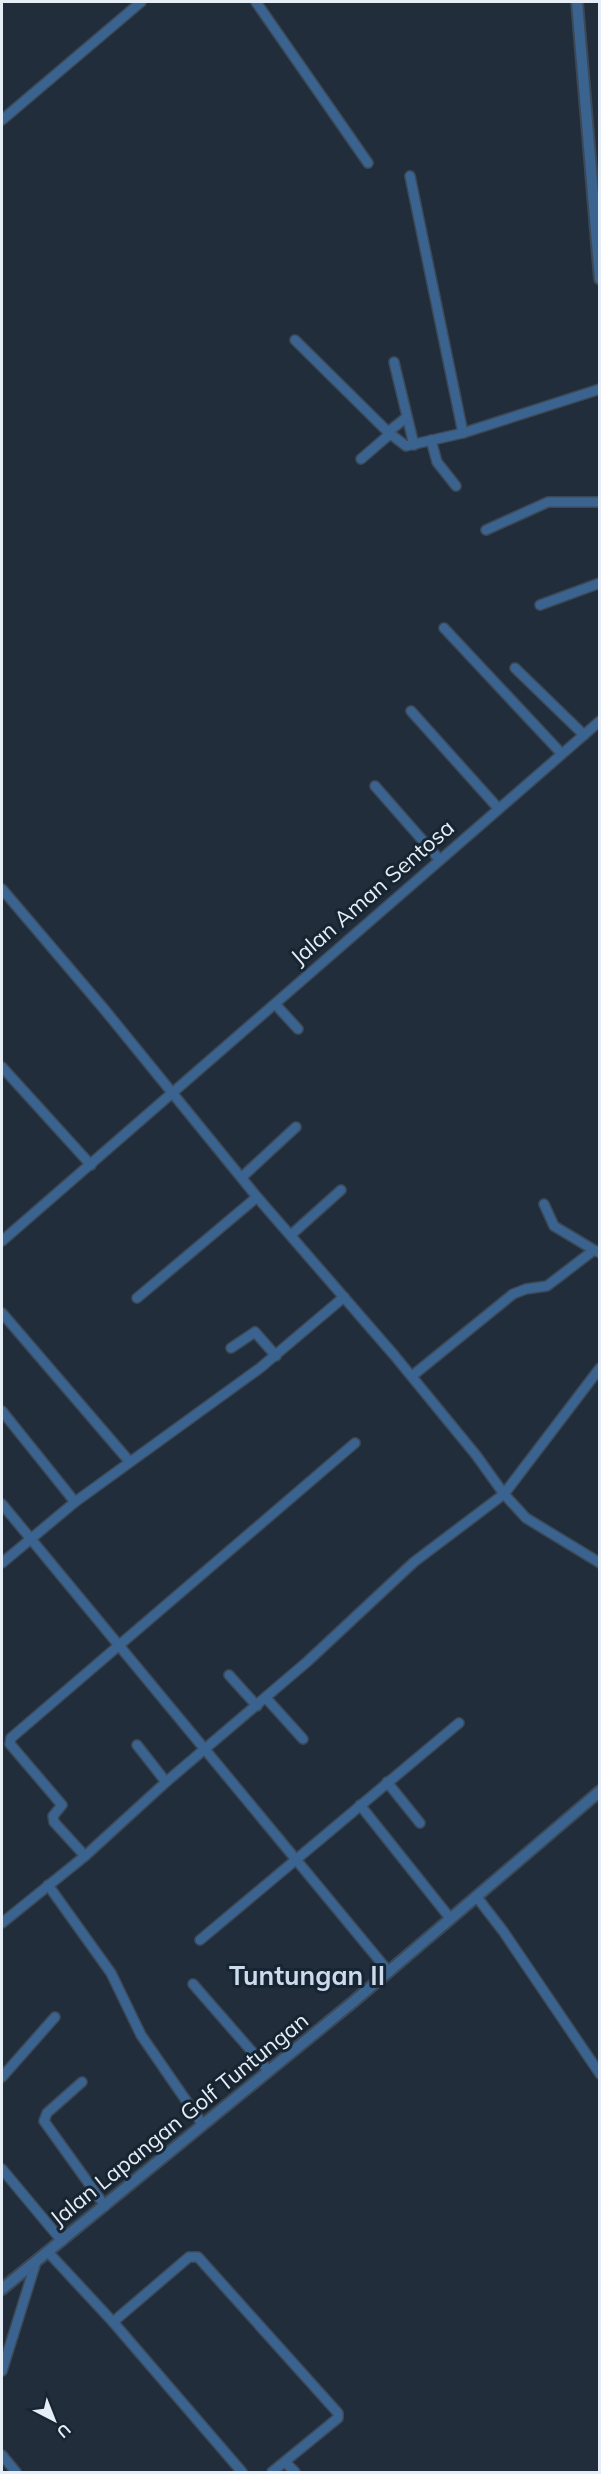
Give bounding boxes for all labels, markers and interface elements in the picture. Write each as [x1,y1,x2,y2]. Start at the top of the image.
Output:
street label: Jalan Aman Sentosa [284,813,460,971]
district label: Tuntungan II [229,1959,385,1992]
street label: Jalan Lapangan Golf Tuntungan [44,2006,314,2232]
north arrow [24,2390,84,2450]
text: U [53,2420,75,2443]

